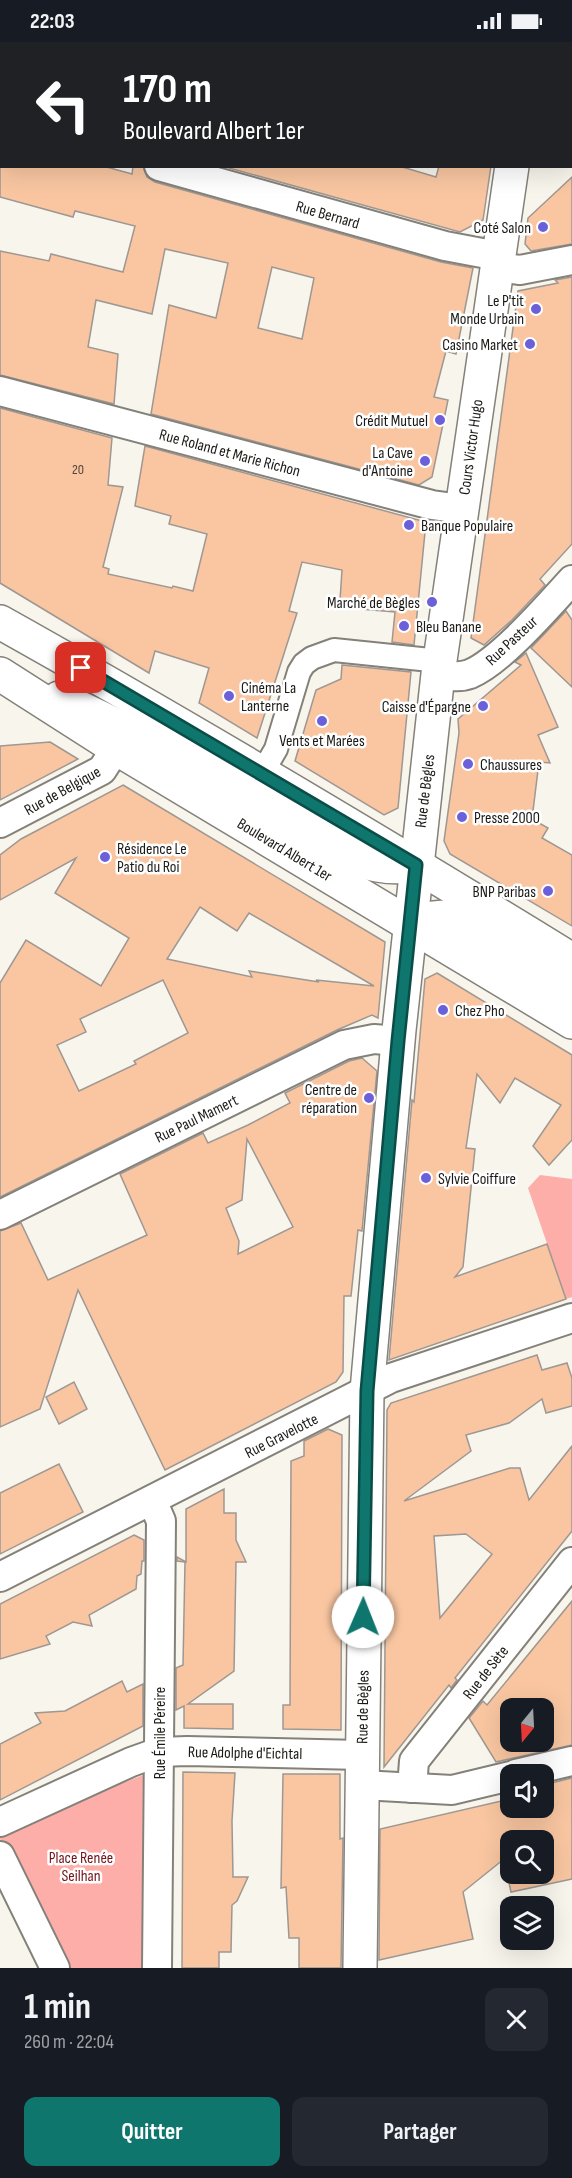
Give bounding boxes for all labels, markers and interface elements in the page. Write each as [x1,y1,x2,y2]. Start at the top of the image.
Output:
text: 22:03 [30,8,75,35]
text: 170 m [123,64,212,115]
icon: left [24,66,102,144]
text: Boulevard Albert 1er [123,115,304,147]
street label: Rue Bernard [294,197,362,234]
place label: Coté Salon [474,219,531,238]
marker: Coté Salon [536,220,550,234]
place label: Le P'tit Monde Urbain [450,292,524,329]
marker: Le P'tit Monde Urbain [529,302,543,316]
place label: Casino Market [442,336,518,355]
marker: Casino Market [523,337,537,351]
street label: Cours Victor Hugo [455,398,488,496]
place label: Crédit Mutuel [355,412,428,431]
marker: Crédit Mutuel [433,413,447,427]
street label: Rue Roland et Marie Richon [157,425,302,481]
place label: La Cave d'Antoine [362,444,413,481]
marker: La Cave d'Antoine [418,454,432,468]
house number: 20 [72,461,84,478]
place label: Banque Populaire [421,517,513,536]
marker: Banque Populaire [402,518,416,532]
place label: Marché de Bègles [327,594,420,613]
marker: Marché de Bègles [425,595,439,609]
street label: Rue Pasteur [482,612,542,670]
place label: Bleu Banane [416,618,481,637]
marker: Bleu Banane [397,619,411,633]
pin [55,642,106,693]
icon: arrive [64,651,97,684]
place label: Cinéma La Lanterne [241,679,296,716]
marker: Cinéma La Lanterne [222,689,236,703]
place label: Caisse d'Épargne [382,698,471,717]
marker: Caisse d'Épargne [476,699,490,713]
marker: Vents et Marées [315,714,329,728]
place label: Vents et Marées [279,732,365,751]
street label: Rue de Bègles [412,753,439,829]
place label: Chaussures [480,756,542,775]
marker: Chaussures [461,757,475,771]
street label: Rue de Belgique [21,763,104,820]
place label: Presse 2000 [474,809,540,828]
marker: Presse 2000 [455,810,469,824]
street label: Boulevard Albert 1er [233,814,335,886]
place label: Résidence Le Patio du Roi [117,840,187,877]
marker: Résidence Le Patio du Roi [98,850,112,864]
place label: BNP Paribas [473,883,536,902]
marker: BNP Paribas [541,884,555,898]
place label: Chez Pho [455,1002,505,1021]
marker: Chez Pho [436,1003,450,1017]
place label: Centre de réparation [302,1081,357,1118]
street label: Rue Paul Mamert [152,1091,241,1148]
marker: Centre de réparation [362,1091,376,1105]
place label: Sylvie Coiffure [438,1170,516,1189]
marker: Sylvie Coiffure [419,1171,433,1185]
street label: Rue Gravelotte [242,1410,321,1463]
position arrow [331,1585,395,1649]
street label: Rue de Sète [459,1642,513,1704]
street label: Rue de Bègles [353,1670,374,1744]
street label: Rue Émile Péreire [151,1687,170,1779]
north arrow [500,1698,554,1752]
map controls [500,1698,554,1950]
street label: Rue Adolphe d'Eichtal [188,1743,302,1764]
button: sound [500,1764,554,1818]
button: search [500,1830,554,1884]
park label: Place Renée Seilhan [49,1849,113,1886]
button: layers [500,1896,554,1950]
text: 1 min [24,1986,91,2029]
button: close [485,1988,548,2051]
text: 260 m · 22:04 [24,2030,114,2054]
button: Quitter [24,2097,280,2166]
button: Partager [292,2097,548,2166]

